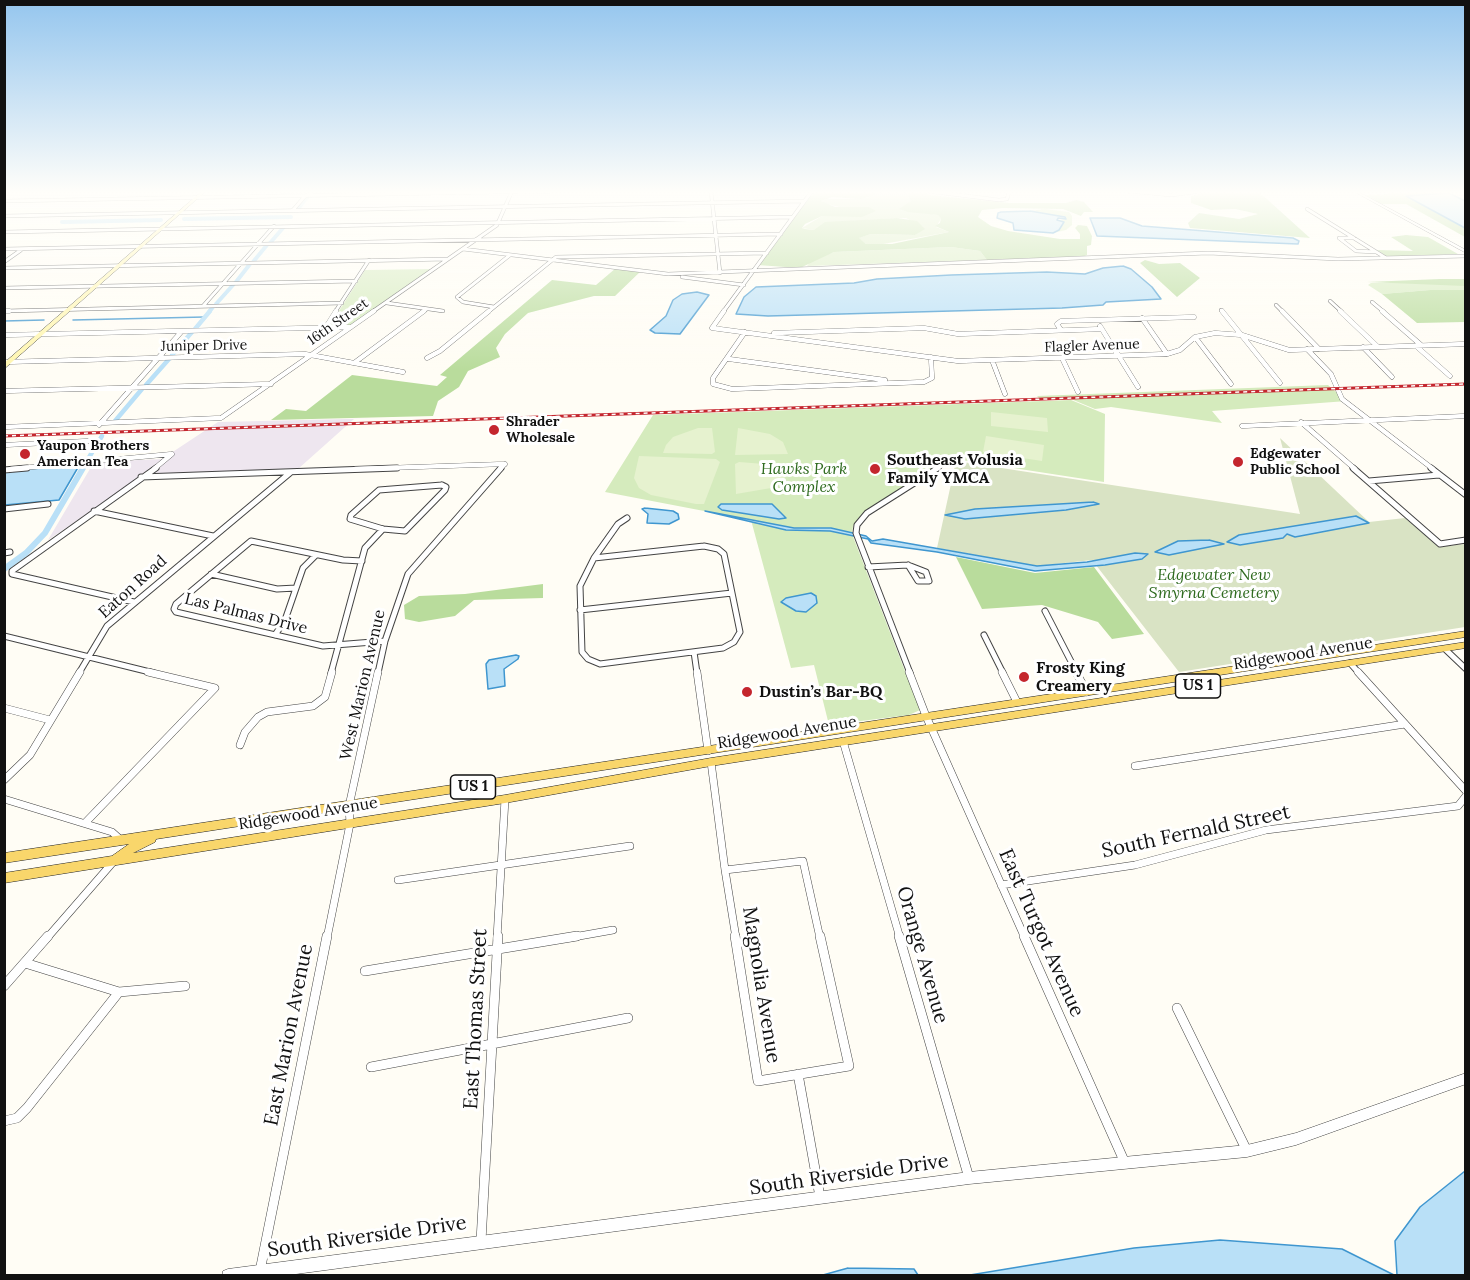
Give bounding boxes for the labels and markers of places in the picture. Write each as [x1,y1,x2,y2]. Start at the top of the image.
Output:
place label: Shrader Wholesale [506,414,575,446]
marker: Shrader Wholesale [487,423,501,437]
place label: Yaupon Brothers American Tea [37,438,149,470]
place label: Edgewater Public School [1250,446,1340,478]
marker: Yaupon Brothers American Tea [18,447,32,461]
place label: Southeast Volusia Family YMCA [887,450,1023,488]
marker: Edgewater Public School [1231,455,1245,469]
marker: Southeast Volusia Family YMCA [868,462,882,476]
place label: Frosty King Creamery [1036,658,1125,696]
marker: Frosty King Creamery [1017,670,1031,684]
place label: Dustin’s Bar-BQ [759,682,882,702]
marker: Dustin’s Bar-BQ [740,685,754,699]

